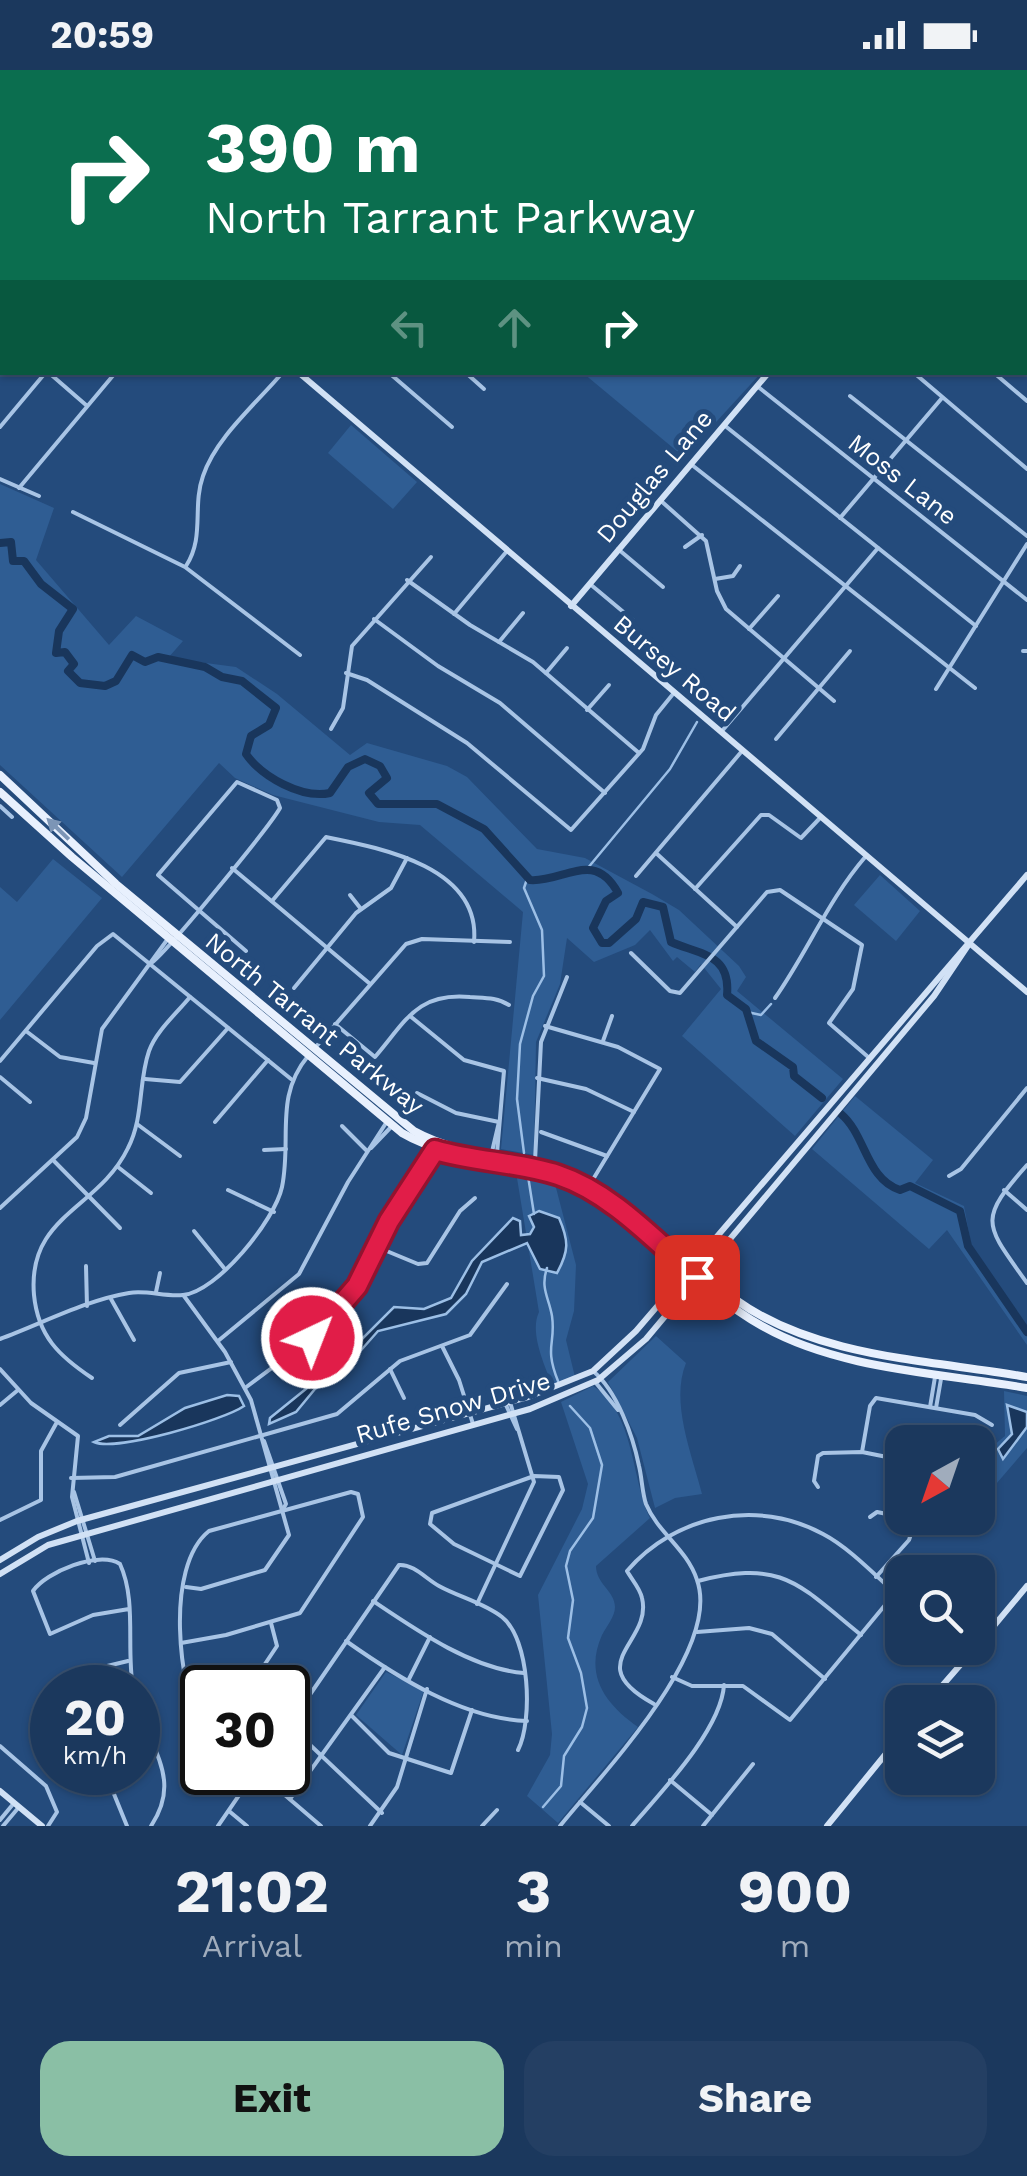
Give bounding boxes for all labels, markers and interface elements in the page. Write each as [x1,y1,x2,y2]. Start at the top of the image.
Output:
text: 20:59 [50,13,154,57]
text: 390 m [205,107,421,189]
icon: right [40,110,170,240]
text: North Tarrant Parkway [205,191,695,244]
icon: left [382,300,437,355]
icon: ahead [487,300,542,355]
icon: right [592,300,647,355]
street label: Douglas Lane [590,404,718,549]
street label: Moss Lane [843,428,963,531]
street label: Bursey Road [608,609,742,728]
one-way arrow [47,818,71,841]
street label: North Tarrant Parkway [200,926,430,1120]
pin [655,1235,740,1320]
icon: arrive [670,1250,725,1305]
position arrow [260,1286,364,1390]
street label: Rufe Snow Drive [352,1366,554,1449]
north arrow [885,1425,995,1535]
map controls [885,1425,995,1795]
button: search [885,1555,995,1665]
speed limit sign: 30 [180,1665,310,1795]
button: layers [885,1685,995,1795]
text: 20 [64,1688,126,1747]
text: km/h [63,1741,127,1770]
text: 21:02 [175,1856,329,1927]
text: 3 [516,1856,551,1927]
text: 900 [738,1856,852,1927]
text: Arrival [202,1927,302,1965]
text: min [504,1927,563,1965]
text: m [780,1927,810,1965]
button: Exit [40,2041,504,2156]
button: Share [524,2041,987,2156]

